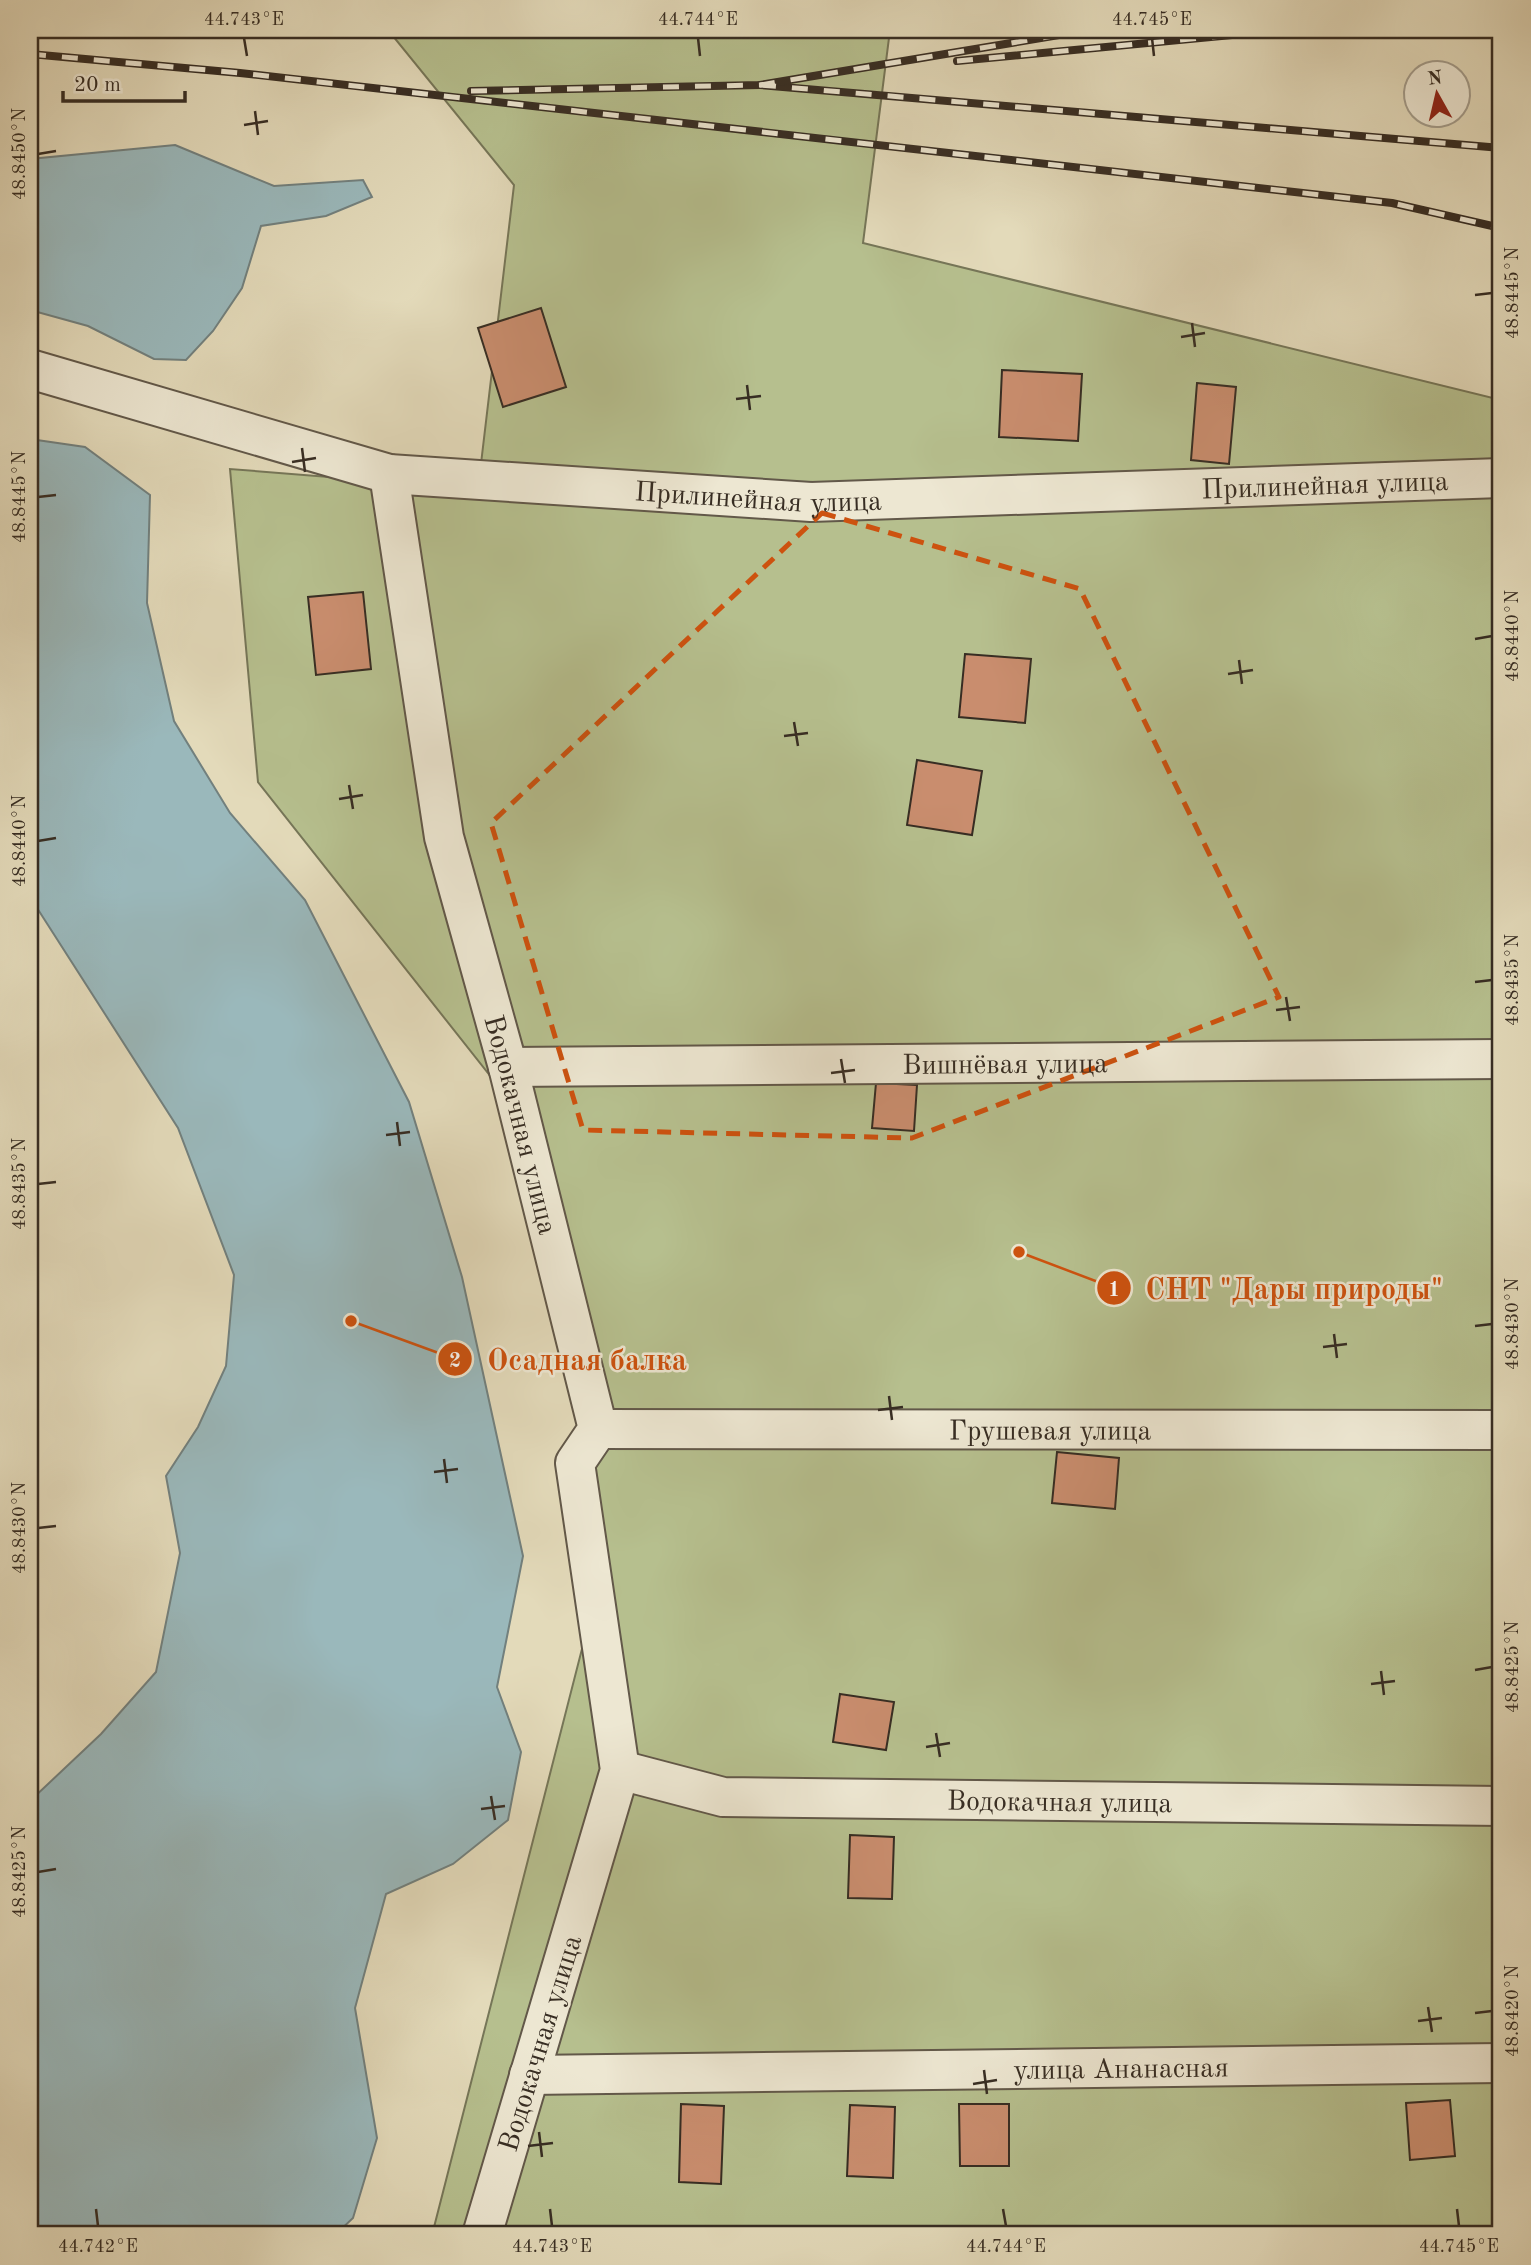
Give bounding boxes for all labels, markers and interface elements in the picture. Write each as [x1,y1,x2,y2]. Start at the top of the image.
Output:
text: 44.743°E [204,11,284,29]
text: 44.744°E [658,11,738,29]
text: 44.745°E [1112,11,1192,29]
scale bar [63,60,186,104]
north arrow [1402,60,1472,130]
text: N [1426,69,1444,90]
text: 20 m [74,75,121,96]
text: 48.8450°N [11,108,29,200]
text: 48.8445°N [1504,247,1522,339]
text: 48.8445°N [11,451,29,543]
street label: Прилинейная улица [1201,469,1449,505]
street label: Прилинейная улица [634,479,882,519]
text: 48.8440°N [1504,590,1522,682]
text: 48.8440°N [11,795,29,887]
text: 48.8435°N [1504,934,1522,1026]
street label: Водокачная улица [477,1012,560,1238]
street label: Вишнёвая улица [902,1051,1108,1081]
text: 48.8435°N [11,1138,29,1230]
callout: СНТ "Дары природы" [1097,1263,1457,1314]
text: СНТ "Дары природы" [1145,1276,1443,1306]
text: 48.8430°N [1504,1278,1522,1370]
text: 1 [1108,1280,1120,1301]
callout: Осадная балка [438,1334,701,1385]
text: Осадная балка [487,1347,687,1377]
text: 2 [449,1351,461,1372]
street label: Грушевая улица [949,1418,1151,1447]
text: 48.8430°N [11,1482,29,1574]
text: 48.8425°N [1504,1621,1522,1713]
street label: Водокачная улица [947,1789,1172,1819]
text: 48.8425°N [11,1826,29,1918]
street label: Водокачная улица [496,1932,588,2156]
text: 48.8420°N [1504,1965,1522,2057]
street label: улица Ананасная [1013,2055,1229,2086]
text: 44.742°E [58,2238,138,2256]
text: 44.743°E [512,2238,592,2256]
text: 44.744°E [966,2238,1046,2256]
text: 44.745°E [1419,2238,1499,2256]

